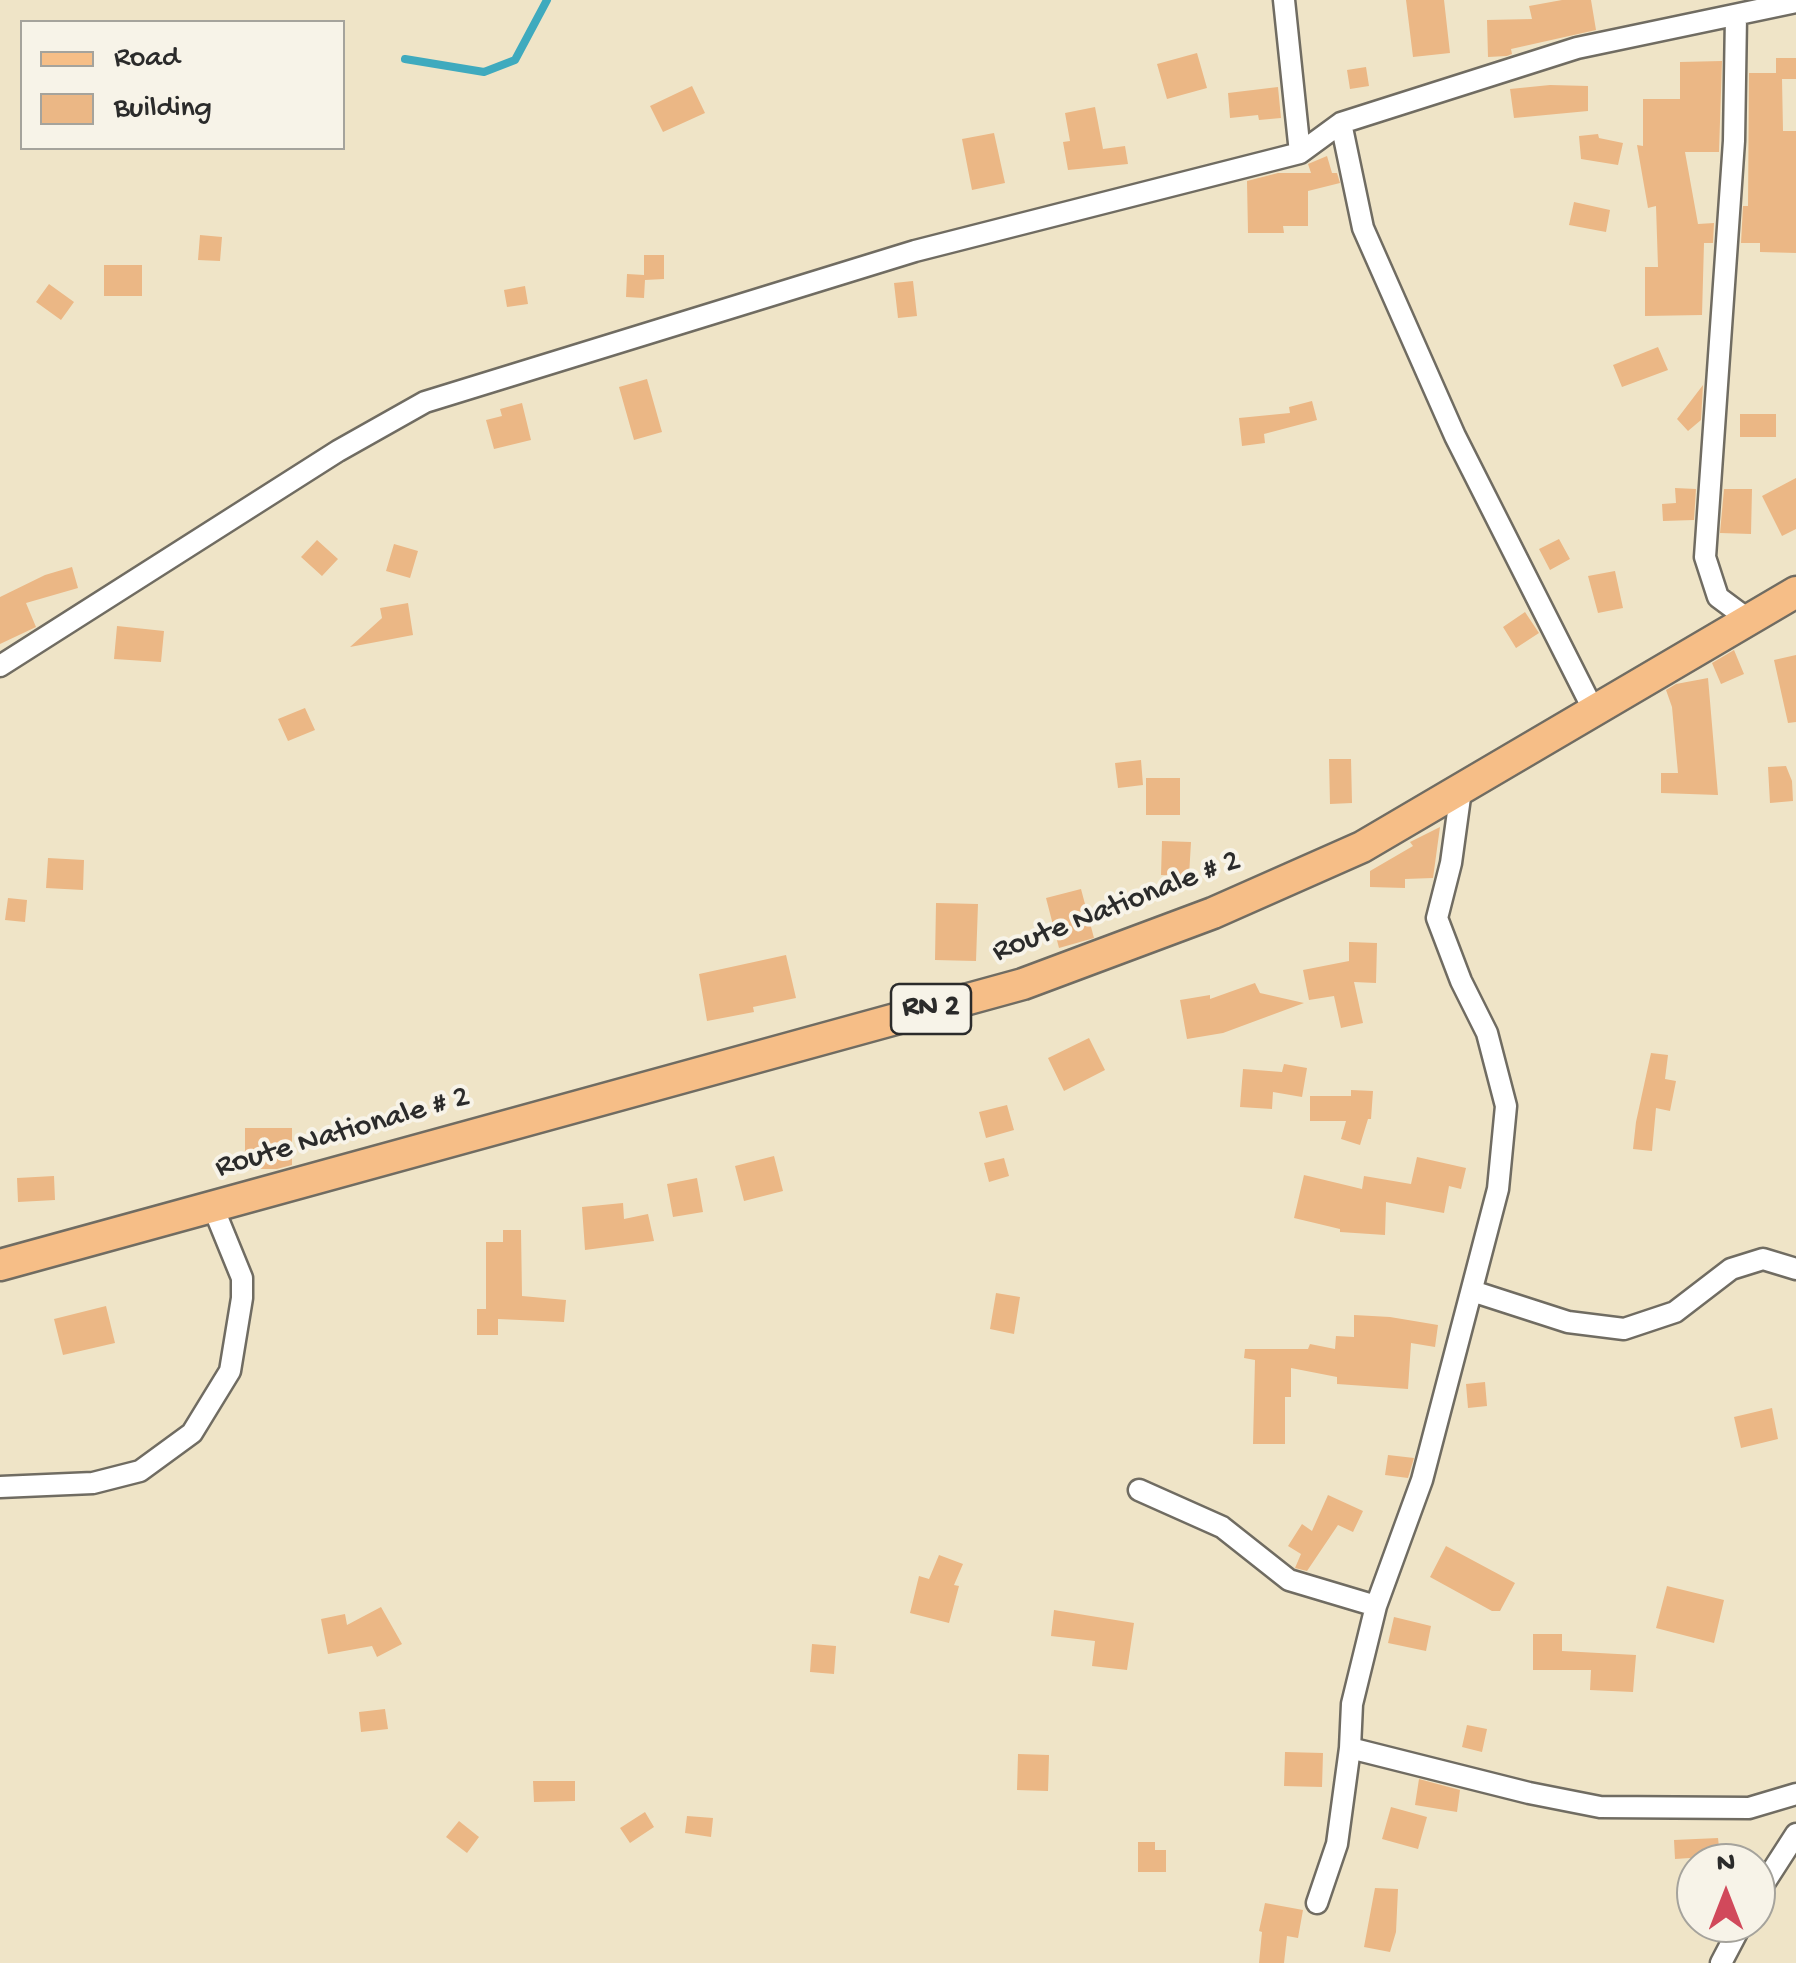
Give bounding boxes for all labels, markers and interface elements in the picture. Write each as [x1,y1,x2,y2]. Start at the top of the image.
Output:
legend [20,20,345,150]
text: Road [114,42,180,77]
text: Building [114,92,212,127]
street label: Route Nationale # 2 [987,843,1247,973]
road number: RN 2 [891,984,971,1034]
street label: Route Nationale # 2 [211,1079,475,1189]
north arrow [1676,1843,1776,1943]
text: N [1717,1848,1735,1881]

